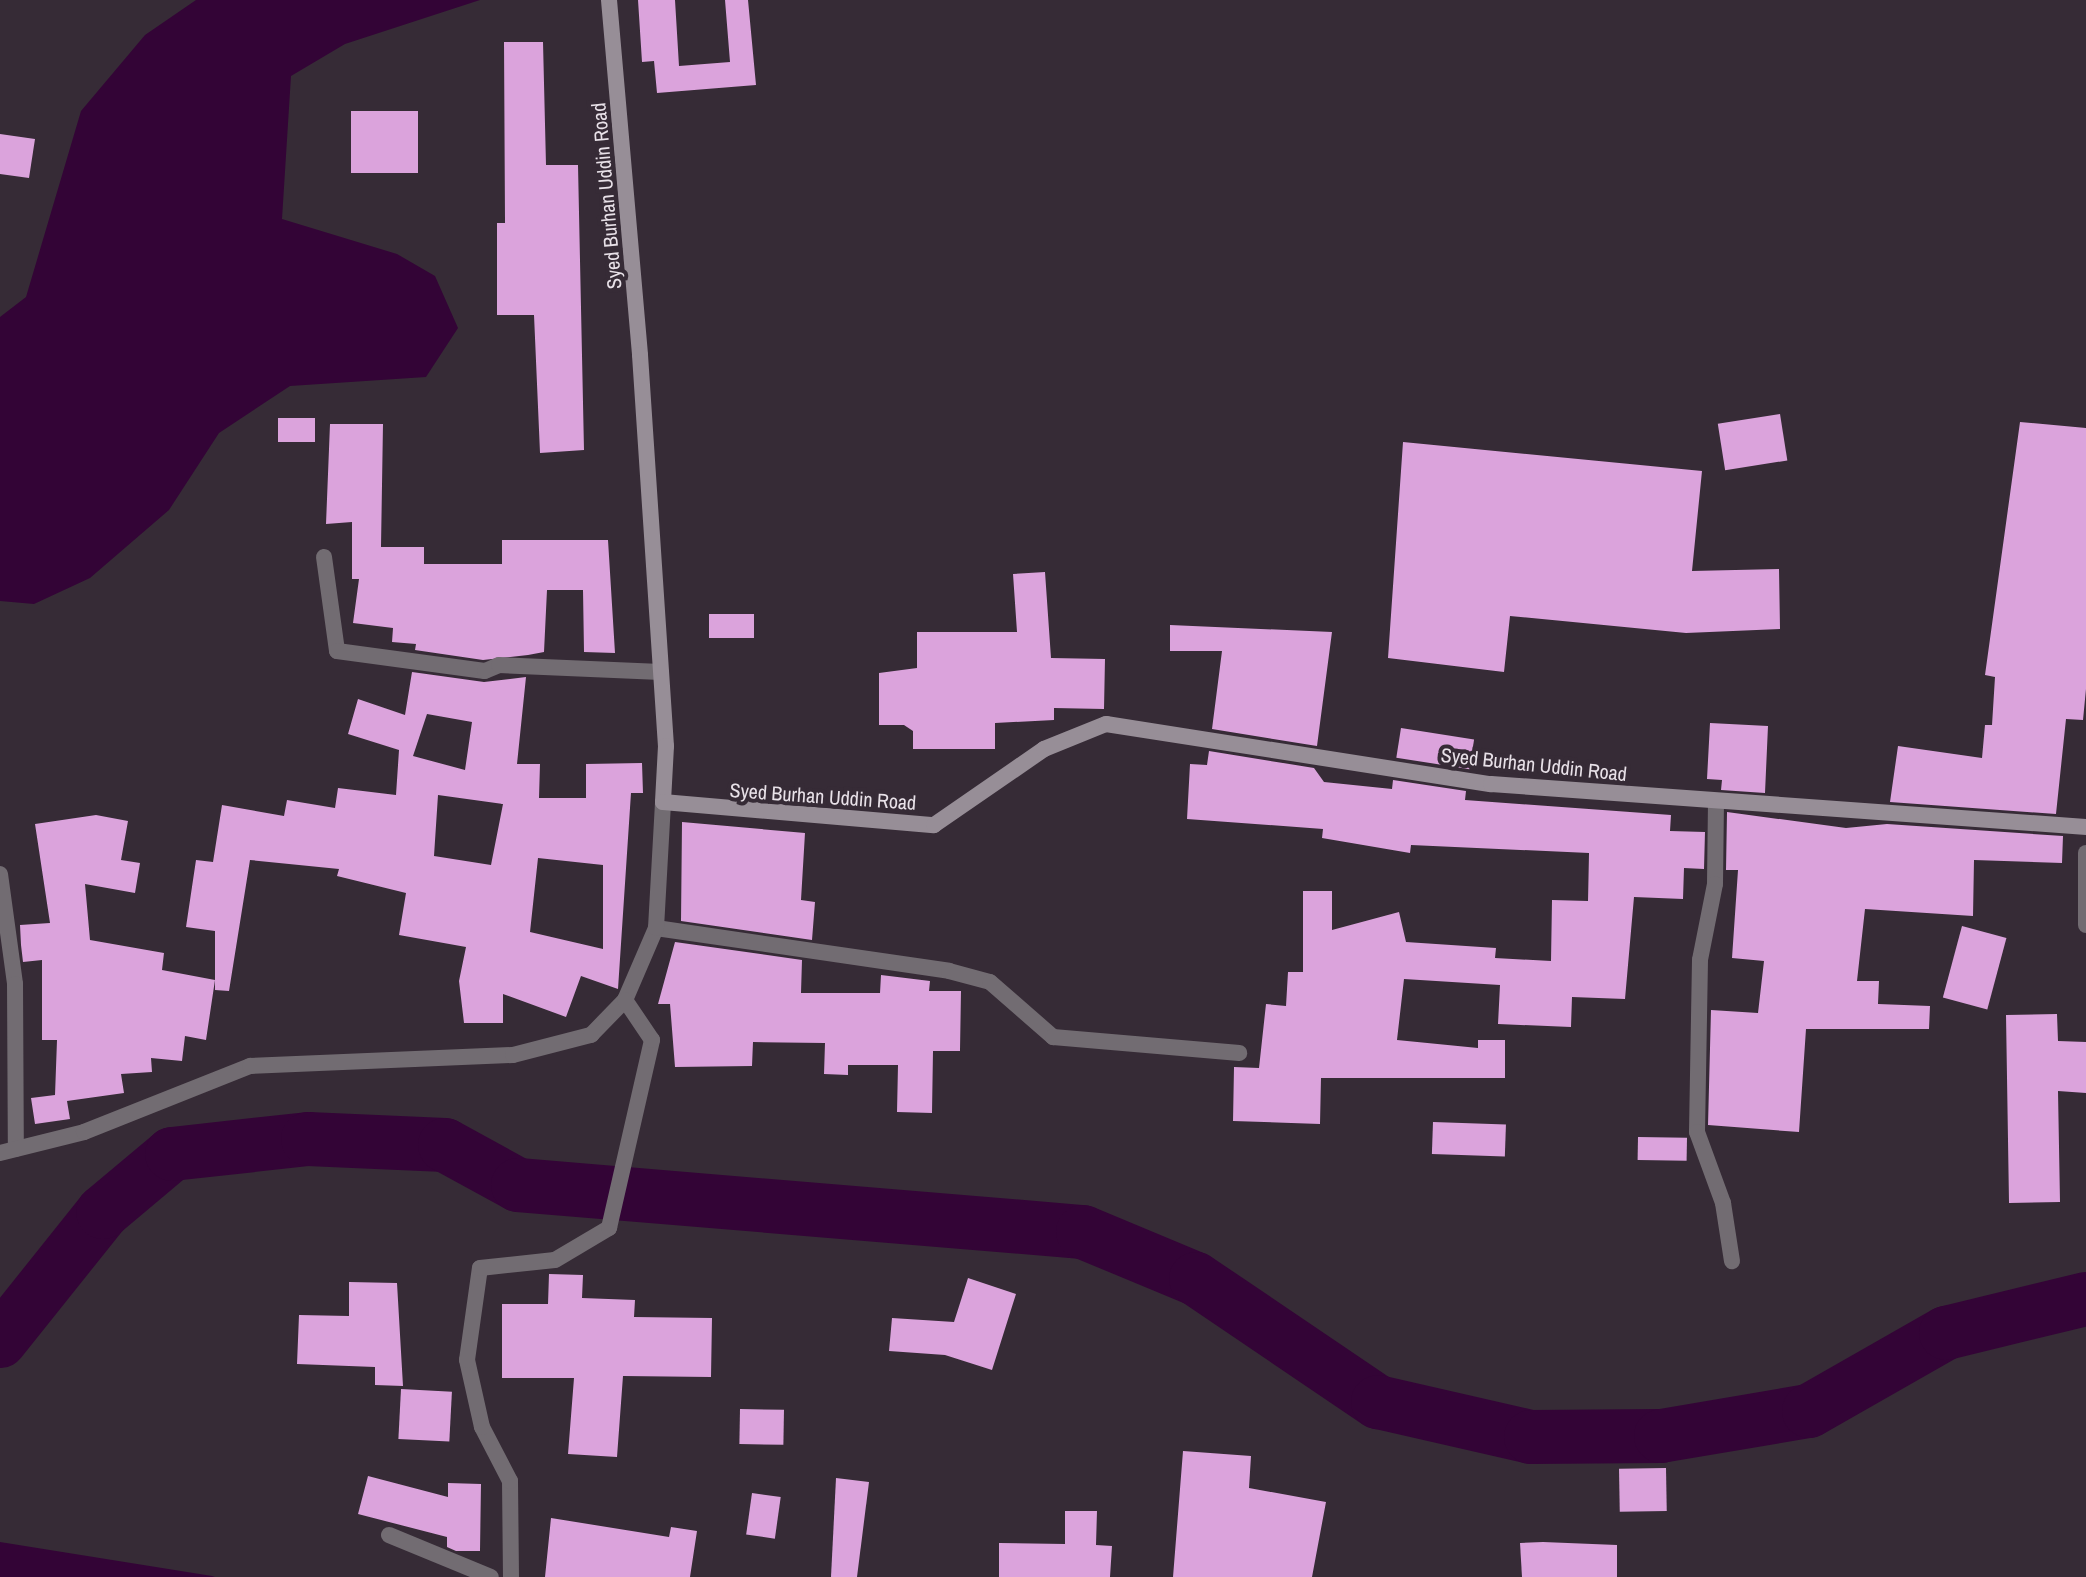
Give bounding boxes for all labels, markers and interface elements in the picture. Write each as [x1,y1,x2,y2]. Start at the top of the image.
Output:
street label: Syed Burhan Uddin Road [586,102,626,290]
street label: Syed Burhan Uddin Road [1440,742,1628,786]
street label: Syed Burhan Uddin Road [729,778,917,814]

